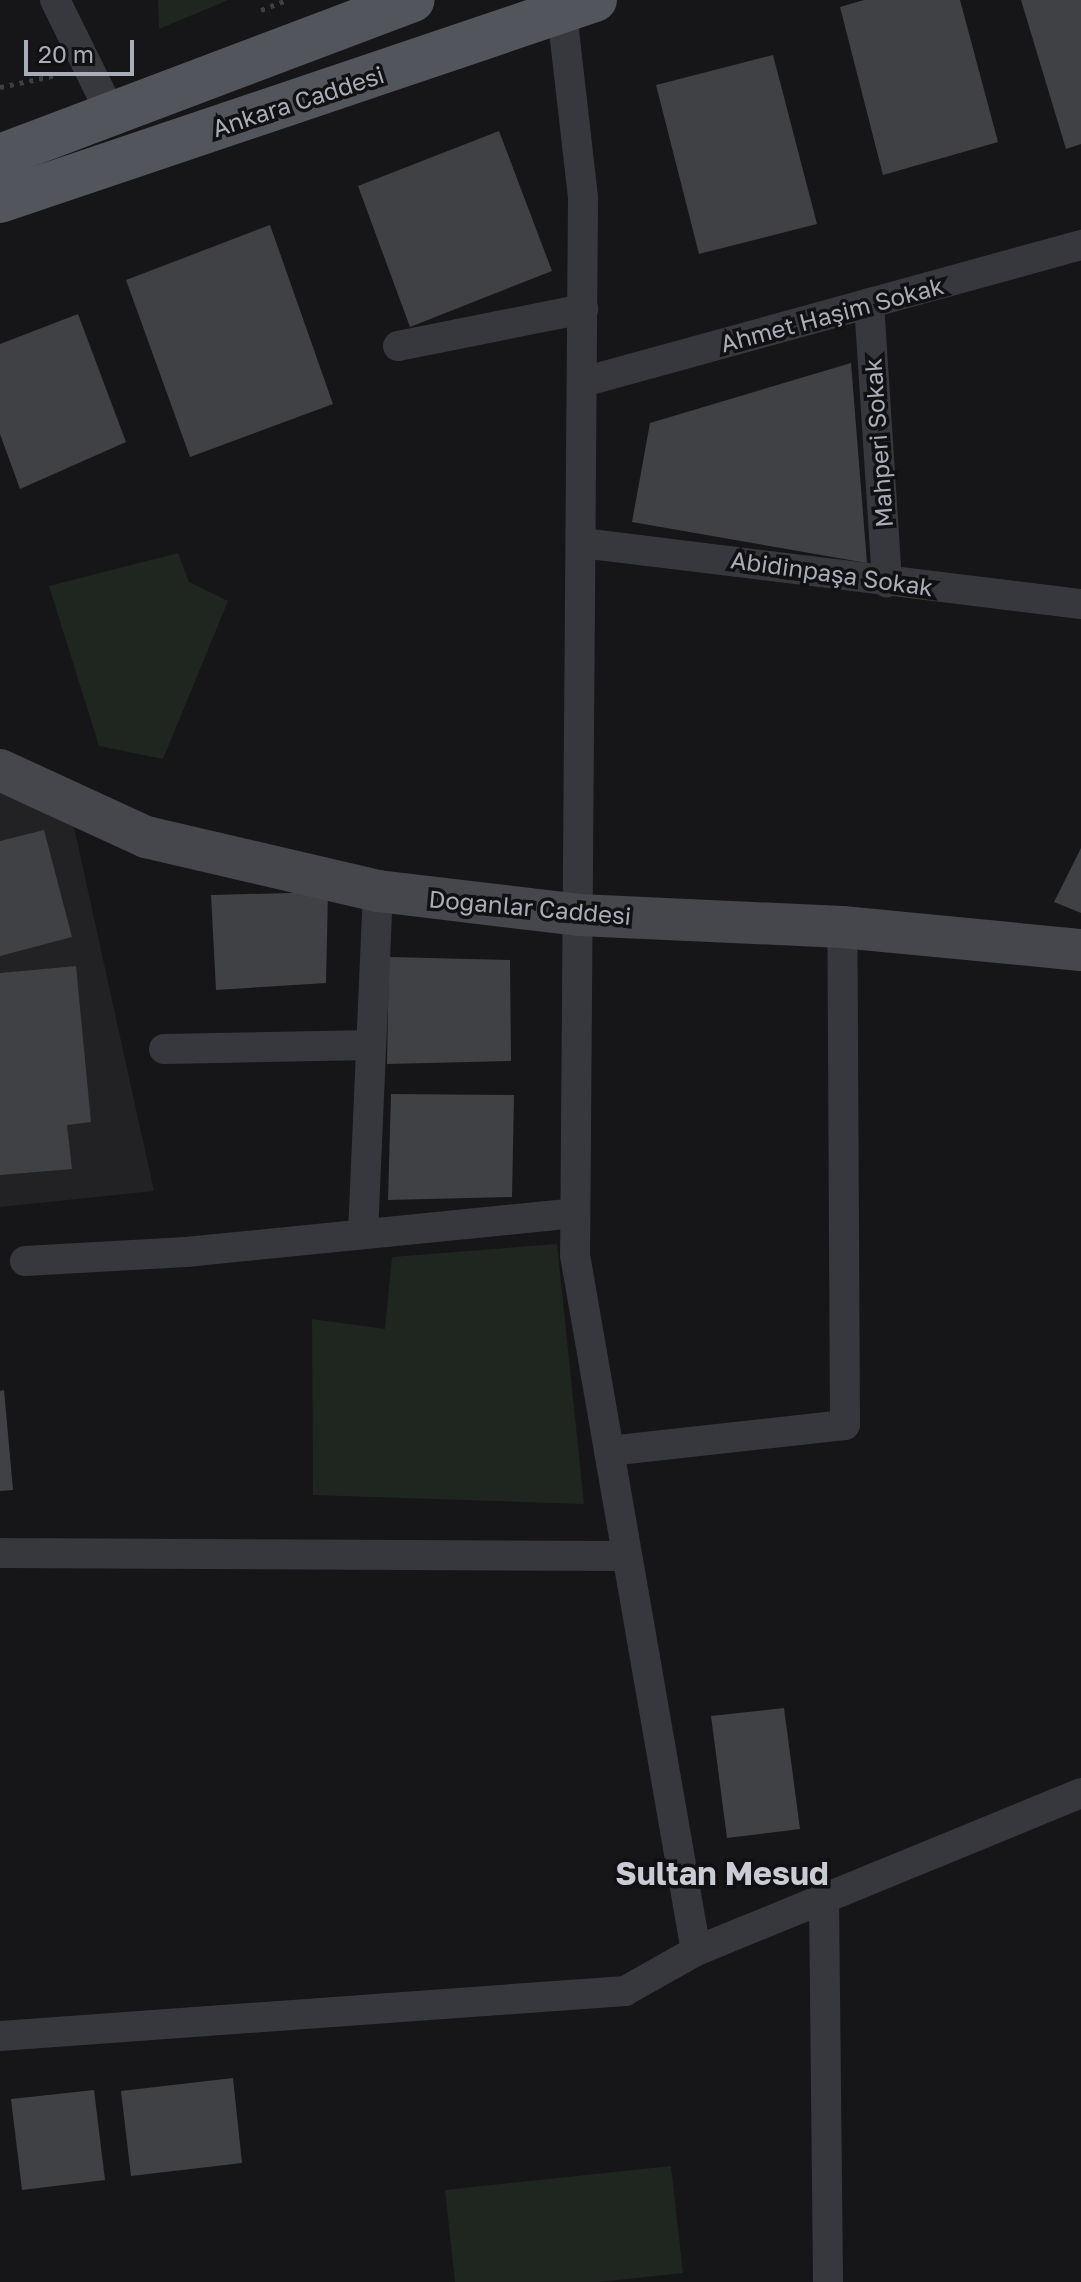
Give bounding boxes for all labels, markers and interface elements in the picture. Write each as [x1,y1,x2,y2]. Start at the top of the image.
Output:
scale bar [28,24,138,74]
text: 20 m [38,39,94,68]
street label: Ankara Caddesi [208,60,388,142]
street label: Ahmet Haşim Sokak [717,270,947,358]
street label: Mahperi Sokak [858,357,898,529]
street label: Abidinpaşa Sokak [729,545,935,601]
street label: Doğanlar Caddesi [427,884,633,930]
district label: Sultan Mesud [615,1854,829,1892]

